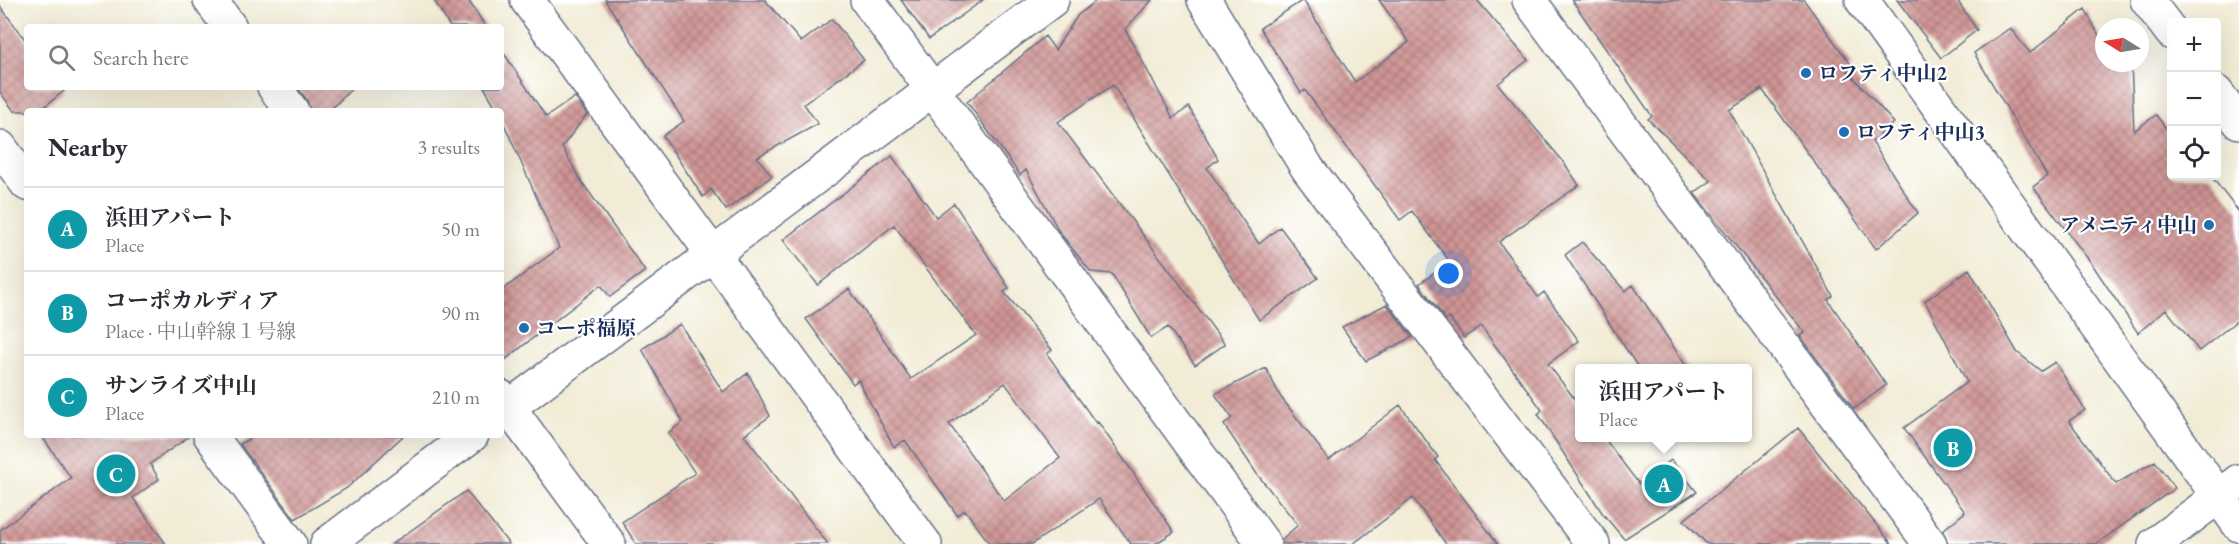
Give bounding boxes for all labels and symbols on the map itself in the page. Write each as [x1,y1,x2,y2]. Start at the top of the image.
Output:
north arrow [2095,18,2149,72]
place label: ロフティ中山2 [1818,60,1947,86]
marker: ロフティ中山2 [1799,66,1813,80]
place label: ロフティ中山3 [1856,119,1985,145]
marker: ロフティ中山3 [1837,125,1851,139]
place label: アメニティ中山 [2060,212,2197,238]
marker: アメニティ中山 [2202,218,2216,232]
your location [1434,259,1463,288]
place label: コーポ福原 [536,315,636,341]
marker: コーポ福原 [517,321,531,335]
pin: B [1934,426,1972,470]
pin: C [96,452,136,496]
pin: A [1644,462,1684,506]

